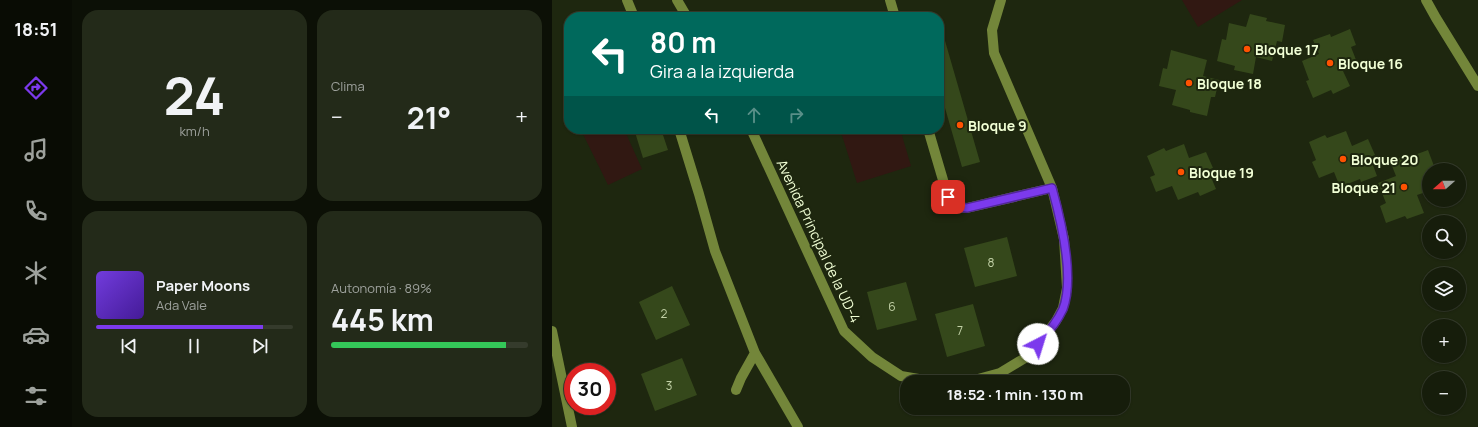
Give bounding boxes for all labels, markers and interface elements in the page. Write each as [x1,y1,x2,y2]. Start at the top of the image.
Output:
text: 18:51 [14,17,58,41]
text: 80 m [650,23,716,61]
icon: left [584,28,636,80]
place label: Bloque 17 [1255,40,1319,59]
marker: Bloque 17 [1242,44,1252,54]
place label: Bloque 16 [1338,54,1403,73]
marker: Bloque 16 [1325,58,1335,68]
text: Gira a la izquierda [650,59,794,83]
text: 24 [164,60,225,131]
icon: directions [22,74,50,102]
place label: Bloque 18 [1197,74,1262,93]
text: Clima [331,77,365,95]
marker: Bloque 18 [1184,78,1194,88]
text: 21° [407,97,451,138]
text: − [331,102,343,132]
text: + [515,102,528,132]
icon: left [701,104,723,126]
icon: ahead [743,104,765,126]
icon: right [785,104,807,126]
place label: Bloque 9 [968,116,1027,135]
marker: Bloque 9 [955,120,965,130]
text: km/h [179,122,210,140]
icon: music [22,136,50,164]
place label: Bloque 20 [1351,150,1419,169]
marker: Bloque 20 [1338,154,1348,164]
street label: Avenida Principal de la UD-4 [773,156,865,326]
place label: Bloque 19 [1189,163,1254,182]
north arrow [1422,163,1466,207]
map controls [1422,163,1466,415]
marker: Bloque 19 [1176,167,1186,177]
place label: Bloque 21 [1331,178,1396,197]
pin [931,180,965,214]
marker: Bloque 21 [1399,182,1409,192]
icon: arrive [937,186,959,208]
icon: phone [22,197,50,225]
button: search [1422,215,1466,259]
house number: 8 [988,254,995,271]
icon: climate [22,259,50,287]
button: layers [1422,267,1466,311]
text: Paper Moons [156,275,250,296]
text: Autonomía · 89% [331,279,432,297]
text: Ada Vale [156,296,207,314]
house number: 6 [888,298,896,315]
text: 445 km [331,299,434,340]
house number: 2 [661,305,668,322]
button: + [1422,319,1466,363]
icon: car [22,321,50,349]
house number: 7 [957,322,963,339]
position arrow [1017,323,1059,365]
icon: previous [118,335,140,357]
icon: pause [183,335,205,357]
icon: next [249,335,271,357]
speed limit sign: 30 [564,363,616,415]
button: − [1422,371,1466,415]
house number: 3 [666,377,672,394]
icon: filters [22,382,50,410]
text: 18:52 · 1 min · 130 m [947,384,1083,405]

